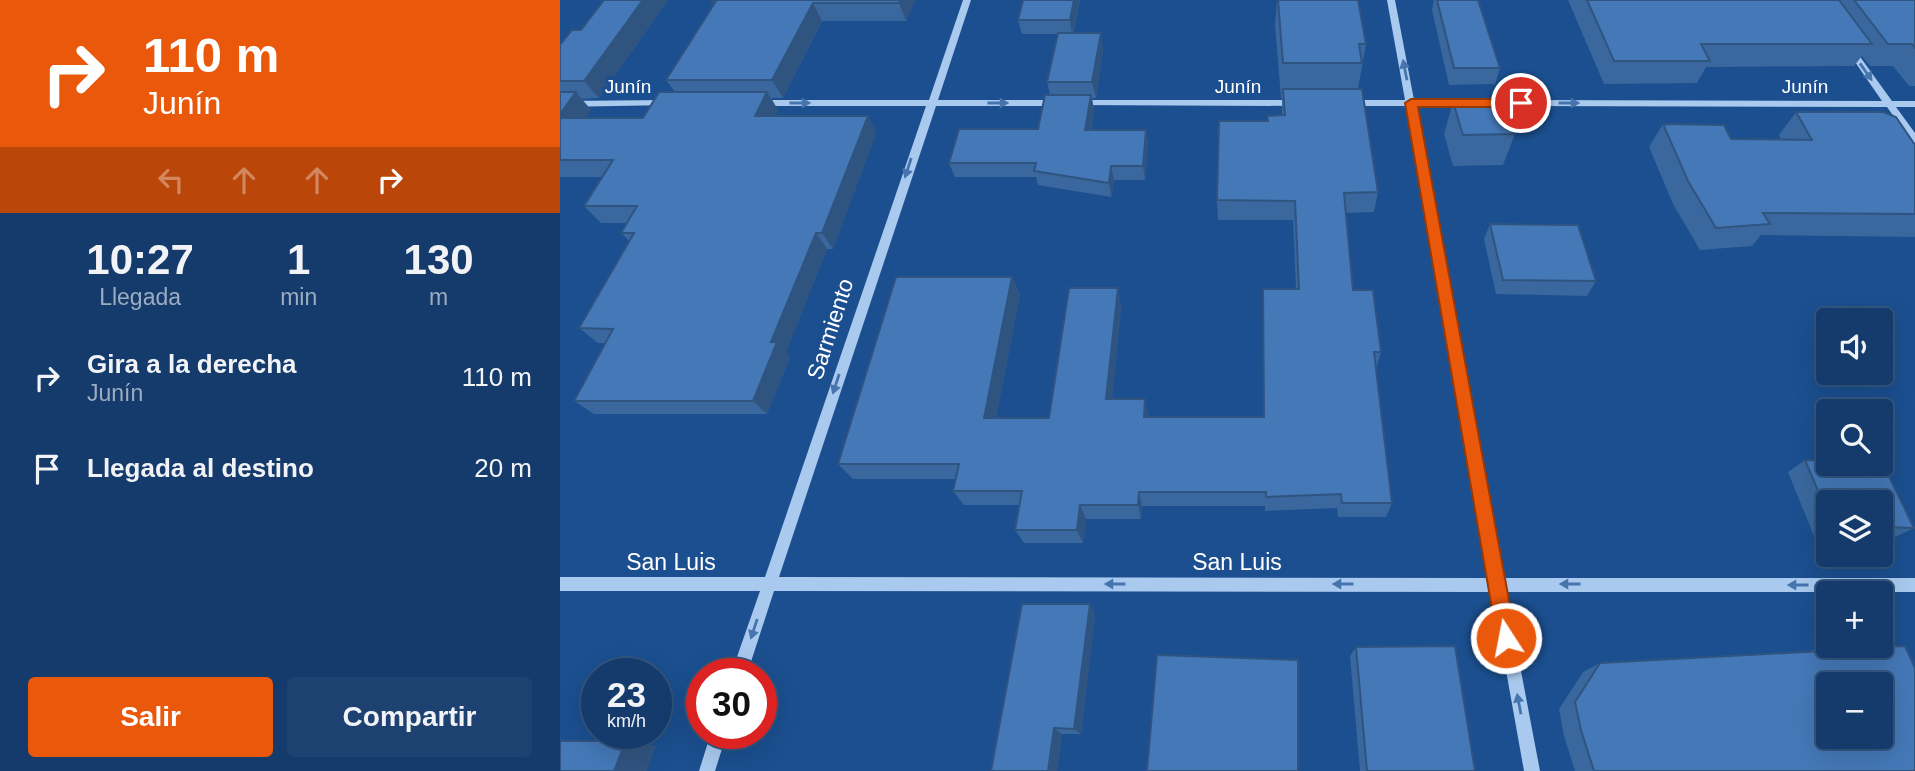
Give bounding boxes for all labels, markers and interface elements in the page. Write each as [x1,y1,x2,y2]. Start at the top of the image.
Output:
icon: right [28,28,119,119]
text: 110 m [143,28,279,82]
one-way arrow [1399,59,1410,81]
one-way arrow [1859,63,1873,81]
pin [1491,73,1551,133]
street label: Junín [605,76,651,97]
street label: Junín [1215,76,1261,97]
street label: Junín [1782,76,1828,97]
icon: arrive [1502,84,1540,122]
text: Junín [143,85,221,121]
one-way arrow [789,97,811,109]
one-way arrow [987,97,1009,109]
one-way arrow [1558,97,1580,109]
one-way arrow [902,158,913,179]
icon: left [152,161,190,199]
icon: ahead [225,161,263,199]
icon: ahead [298,161,336,199]
icon: right [371,161,409,199]
text: 10:27 [86,236,194,283]
text: 1 [287,236,310,283]
text: 130 [404,236,474,283]
street label: Sarmiento [801,275,859,383]
text: Llegada [99,284,181,310]
text: min [280,284,317,310]
text: m [429,284,448,310]
map controls [1816,308,1893,749]
button: sound [1816,308,1893,385]
text: Gira a la derecha [87,349,297,379]
icon: right [28,359,66,397]
text: 110 m [462,362,532,392]
one-way arrow [830,373,841,394]
text: Junín [87,380,143,406]
button: search [1816,399,1893,476]
icon: arrive [28,450,66,488]
text: Llegada al destino [87,453,314,483]
text: 20 m [474,453,532,483]
button: layers [1816,490,1893,567]
street label: San Luis [626,549,716,575]
street label: San Luis [1192,549,1282,575]
one-way arrow [1104,578,1126,590]
one-way arrow [1332,578,1354,590]
one-way arrow [1559,578,1581,590]
one-way arrow [1787,579,1809,591]
button: + [1816,581,1893,658]
position arrow [1469,601,1543,675]
one-way arrow [748,619,759,640]
speed limit sign: 30 [686,658,777,749]
button: − [1816,672,1893,749]
text: 23 [607,675,646,714]
button: Salir [28,677,273,757]
button: Compartir [287,677,532,757]
one-way arrow [1513,693,1524,715]
text: km/h [607,711,646,731]

